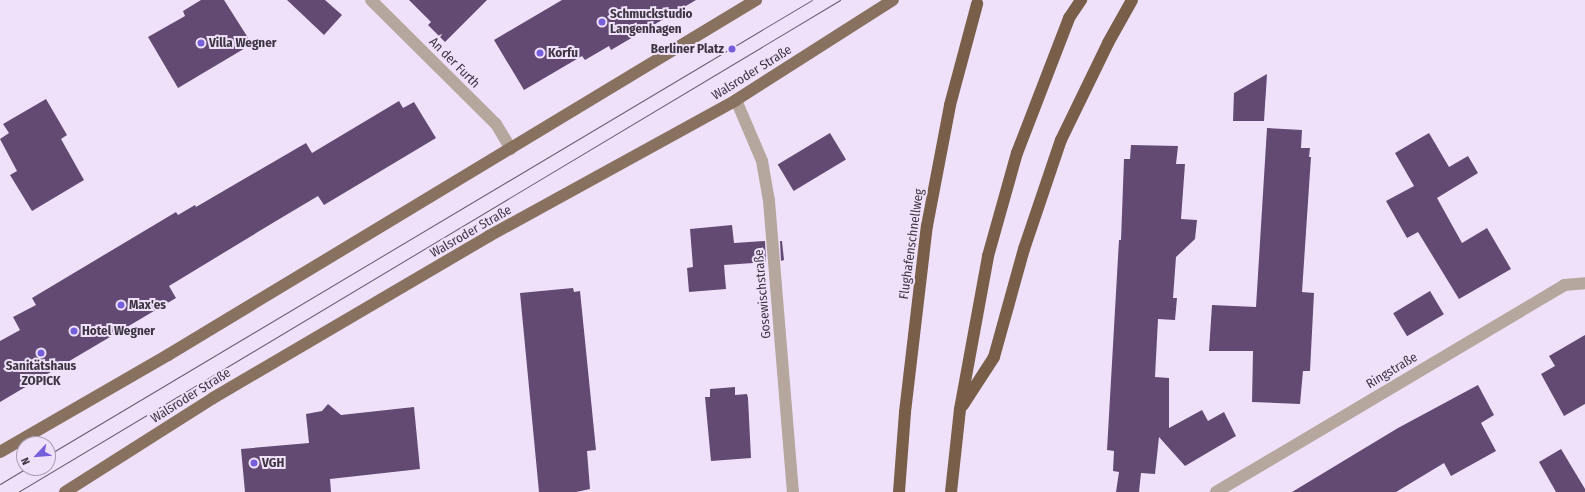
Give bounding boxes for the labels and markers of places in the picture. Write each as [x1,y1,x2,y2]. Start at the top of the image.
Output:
place label: Schmuckstudio Langenhagen [610,7,693,38]
marker: Schmuckstudio Langenhagen [597,17,607,27]
place label: Villa Wegner [209,35,277,51]
marker: Villa Wegner [196,38,206,48]
place label: Berliner Platz [651,41,724,57]
marker: Berliner Platz [727,44,737,54]
place label: Korfu [548,45,578,61]
marker: Korfu [535,48,545,58]
place label: Max'es [129,297,166,313]
marker: Max'es [116,300,126,310]
place label: Hotel Wegner [82,323,155,339]
marker: Hotel Wegner [69,326,79,336]
marker: Sanitätshaus ZOPICK [36,348,46,358]
place label: Sanitätshaus ZOPICK [6,359,76,390]
place label: VGH [262,455,284,471]
marker: VGH [249,458,259,468]

